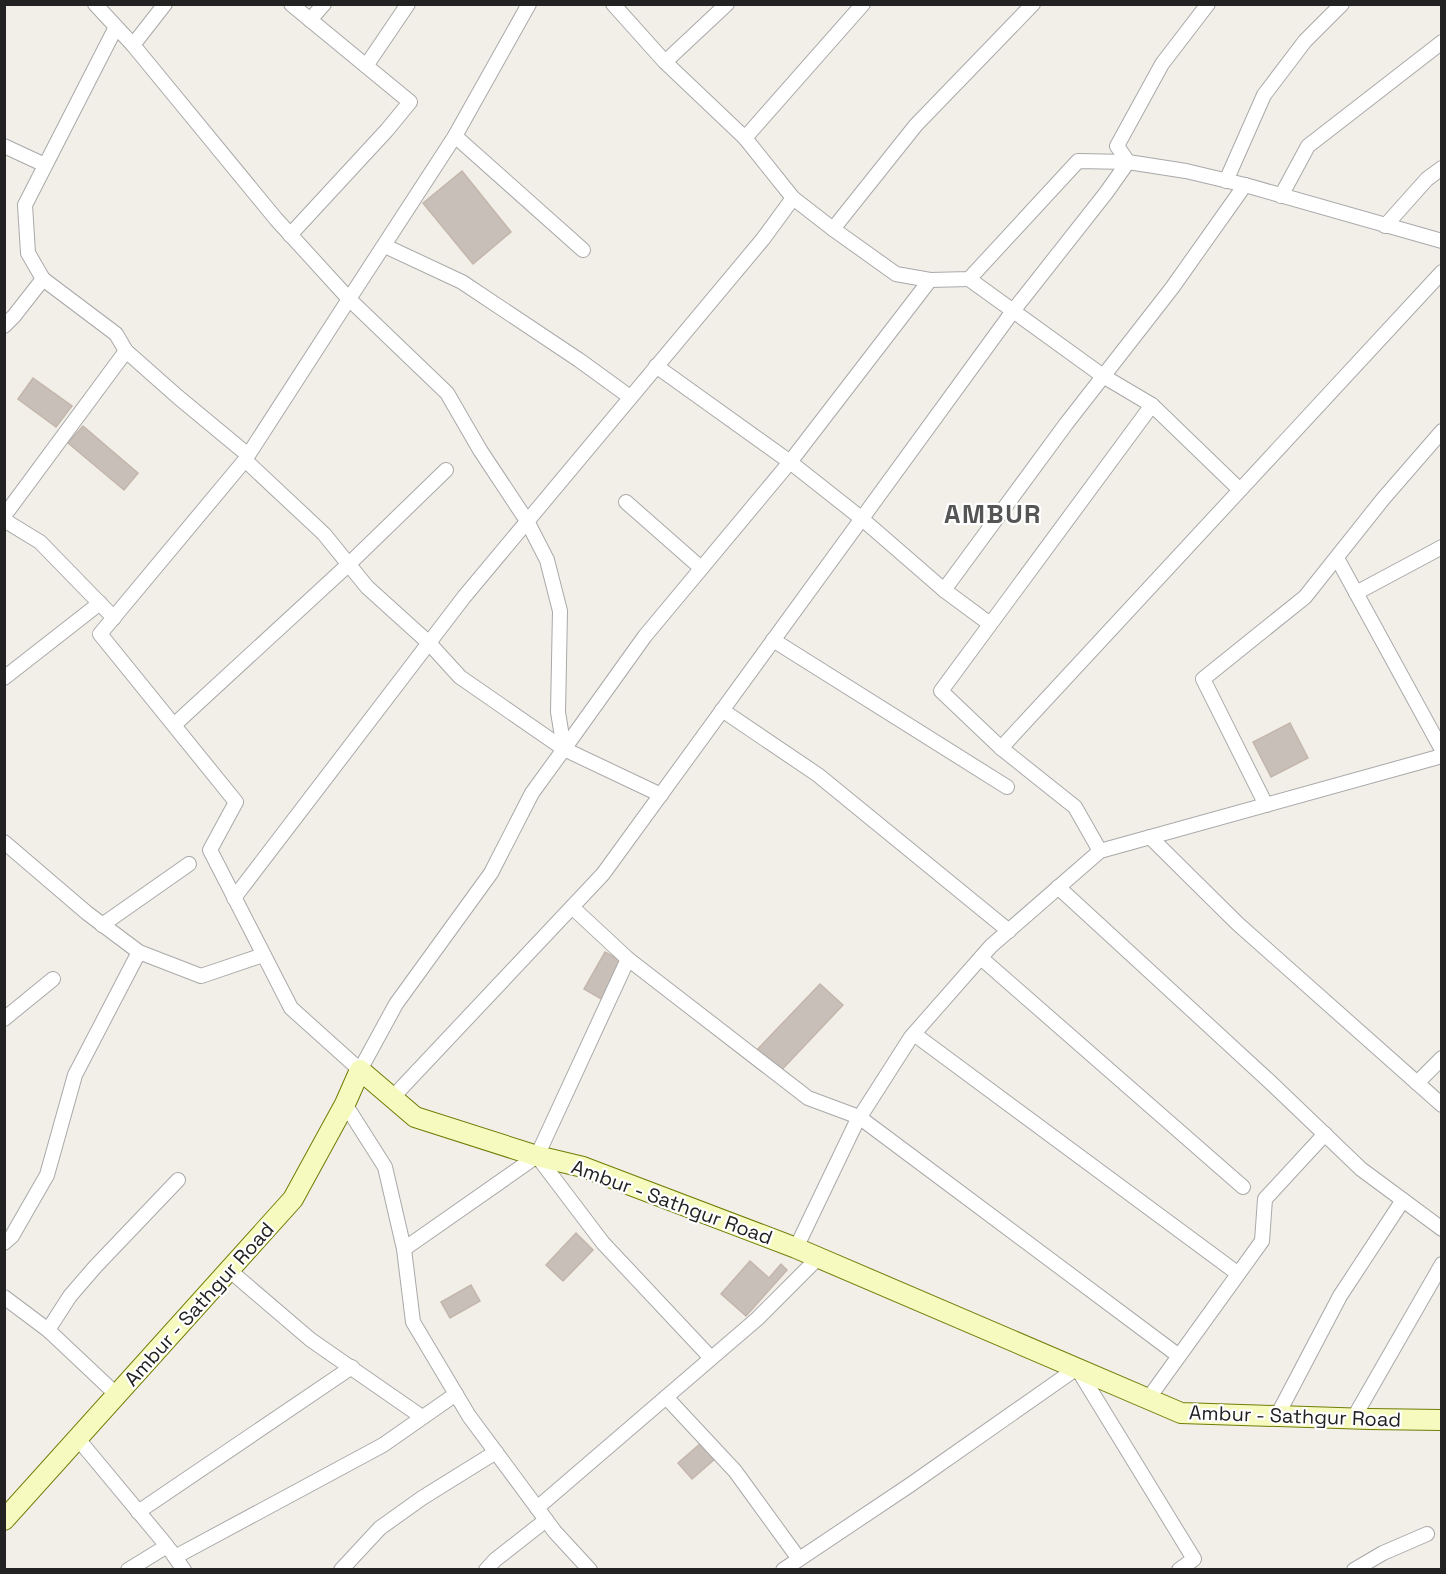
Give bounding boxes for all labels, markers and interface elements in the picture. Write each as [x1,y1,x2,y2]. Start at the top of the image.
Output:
district label: AMBUR [944,497,1042,531]
street label: Ambur - Sathgur Road [568,1154,776,1250]
street label: Ambur - Sathgur Road [118,1216,280,1392]
street label: Ambur - Sathgur Road [1189,1399,1401,1433]

